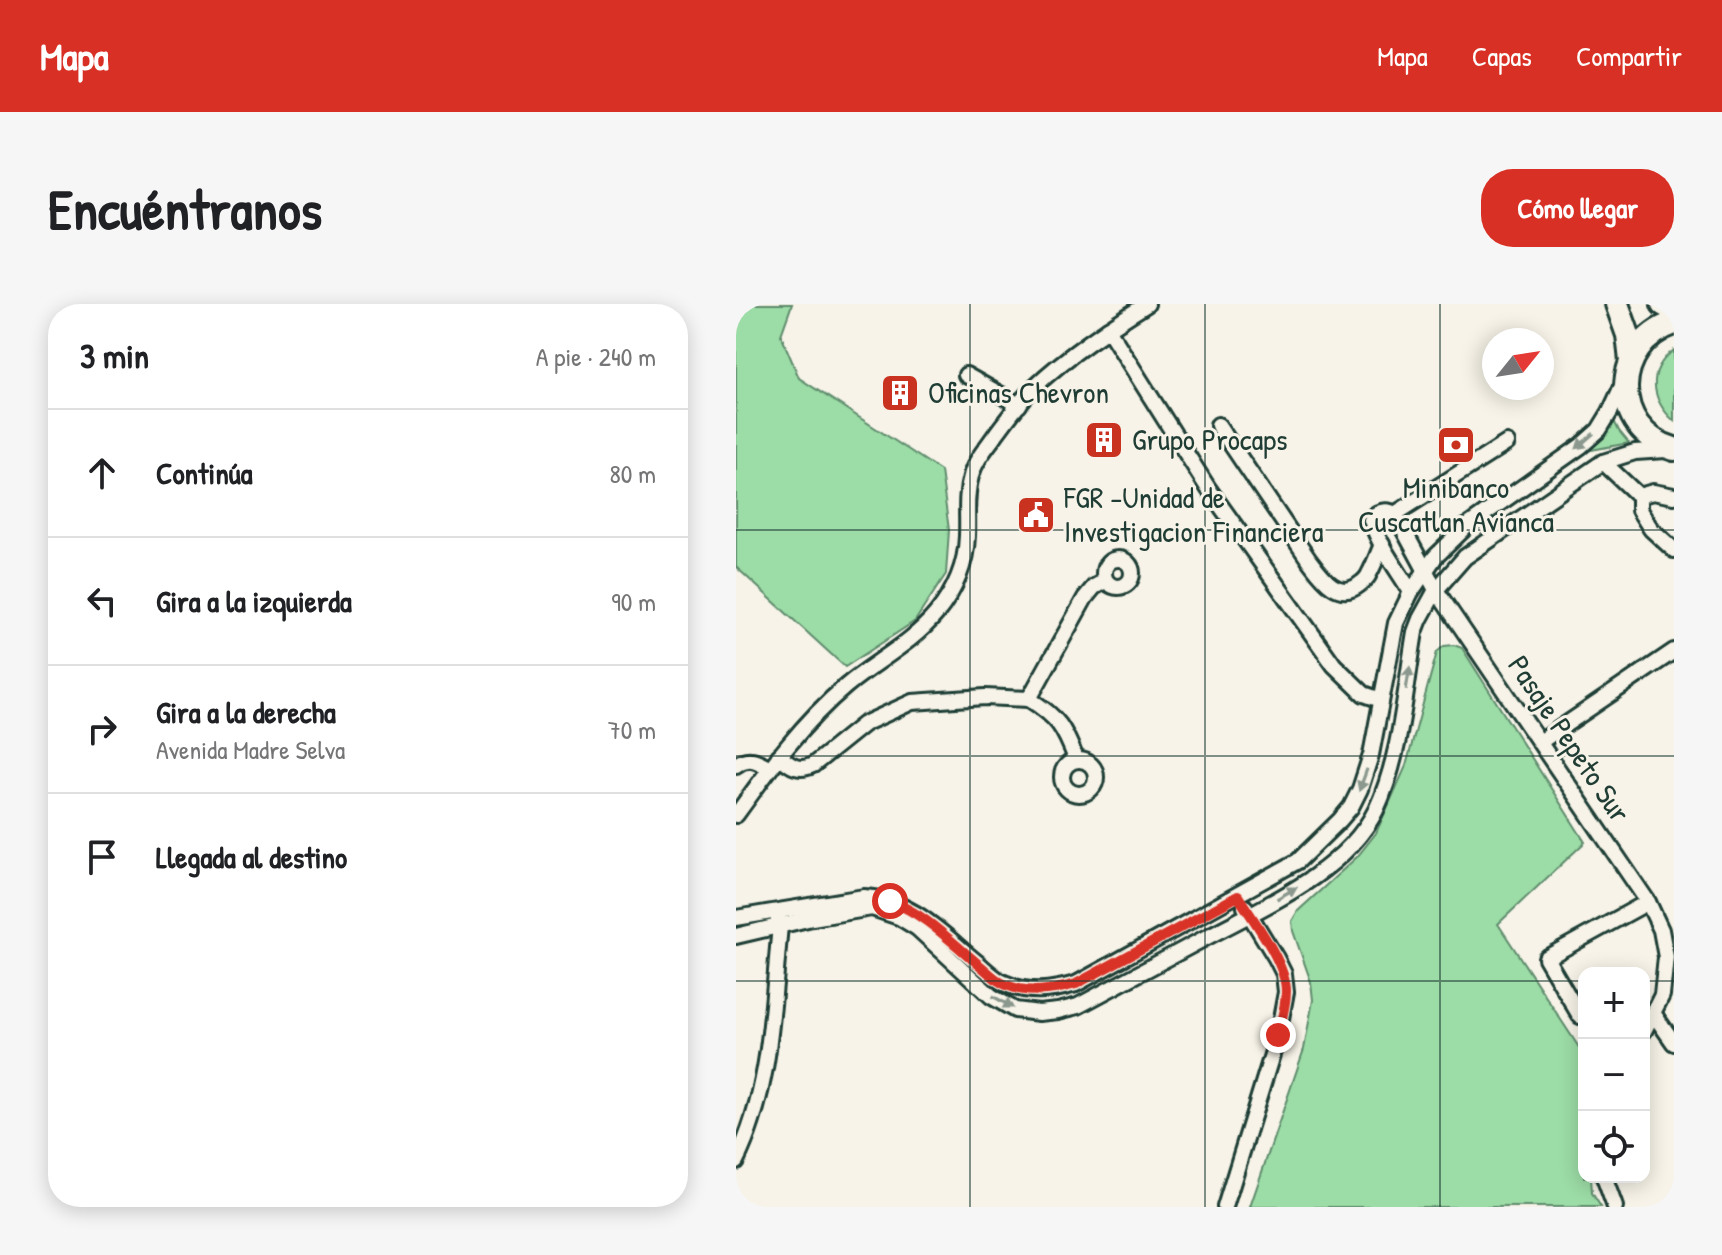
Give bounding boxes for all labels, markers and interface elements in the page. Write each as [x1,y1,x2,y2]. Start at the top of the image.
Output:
text: Mapa [40,30,109,82]
text: Mapa [1377,37,1428,75]
text: Capas [1472,37,1532,75]
text: Compartir [1576,37,1682,75]
button: Cómo llegar [1481,169,1674,247]
text: Encuéntranos [48,171,322,246]
north arrow [1482,328,1554,400]
text: 3 min [80,333,149,379]
text: A pie · 240 m [536,339,656,374]
building icon: Oficinas Chevron [879,372,921,414]
place label: Oficinas Chevron [928,372,1109,412]
building icon: Grupo Procaps [1083,419,1125,461]
place label: Grupo Procaps [1132,419,1288,459]
bank icon: Minibanco Cuscatlan Avianca [1435,424,1477,466]
one-way arrow [1576,432,1596,449]
icon: ahead [80,451,124,495]
text: Continúa [156,453,252,493]
text: 80 m [609,456,656,491]
place label: Minibanco Cuscatlan Avianca [1358,467,1554,541]
place label: FGR -Unidad de Investigacion Financiera [1063,477,1324,551]
public building icon: FGR -Unidad de Investigacion Financiera [1015,494,1057,536]
icon: left [80,579,124,623]
text: Gira a la izquierda [156,581,352,621]
text: 90 m [611,584,656,619]
street label: Pasaje Pepeto Sur [1499,647,1641,830]
one-way arrow [1402,665,1414,690]
text: Gira a la derecha [156,692,336,732]
icon: right [80,707,124,751]
text: 70 m [608,712,656,747]
text: Avenida Madre Selva [156,732,345,767]
one-way arrow [1356,768,1368,792]
icon: arrive [80,835,124,879]
text: Llegada al destino [156,837,347,877]
route start [872,883,908,919]
one-way arrow [1276,886,1298,900]
map controls [1578,967,1650,1183]
button: + [1578,967,1650,1039]
one-way arrow [992,995,1014,1009]
route end [1260,1017,1296,1053]
button: − [1578,1039,1650,1111]
button: locate [1578,1111,1650,1183]

